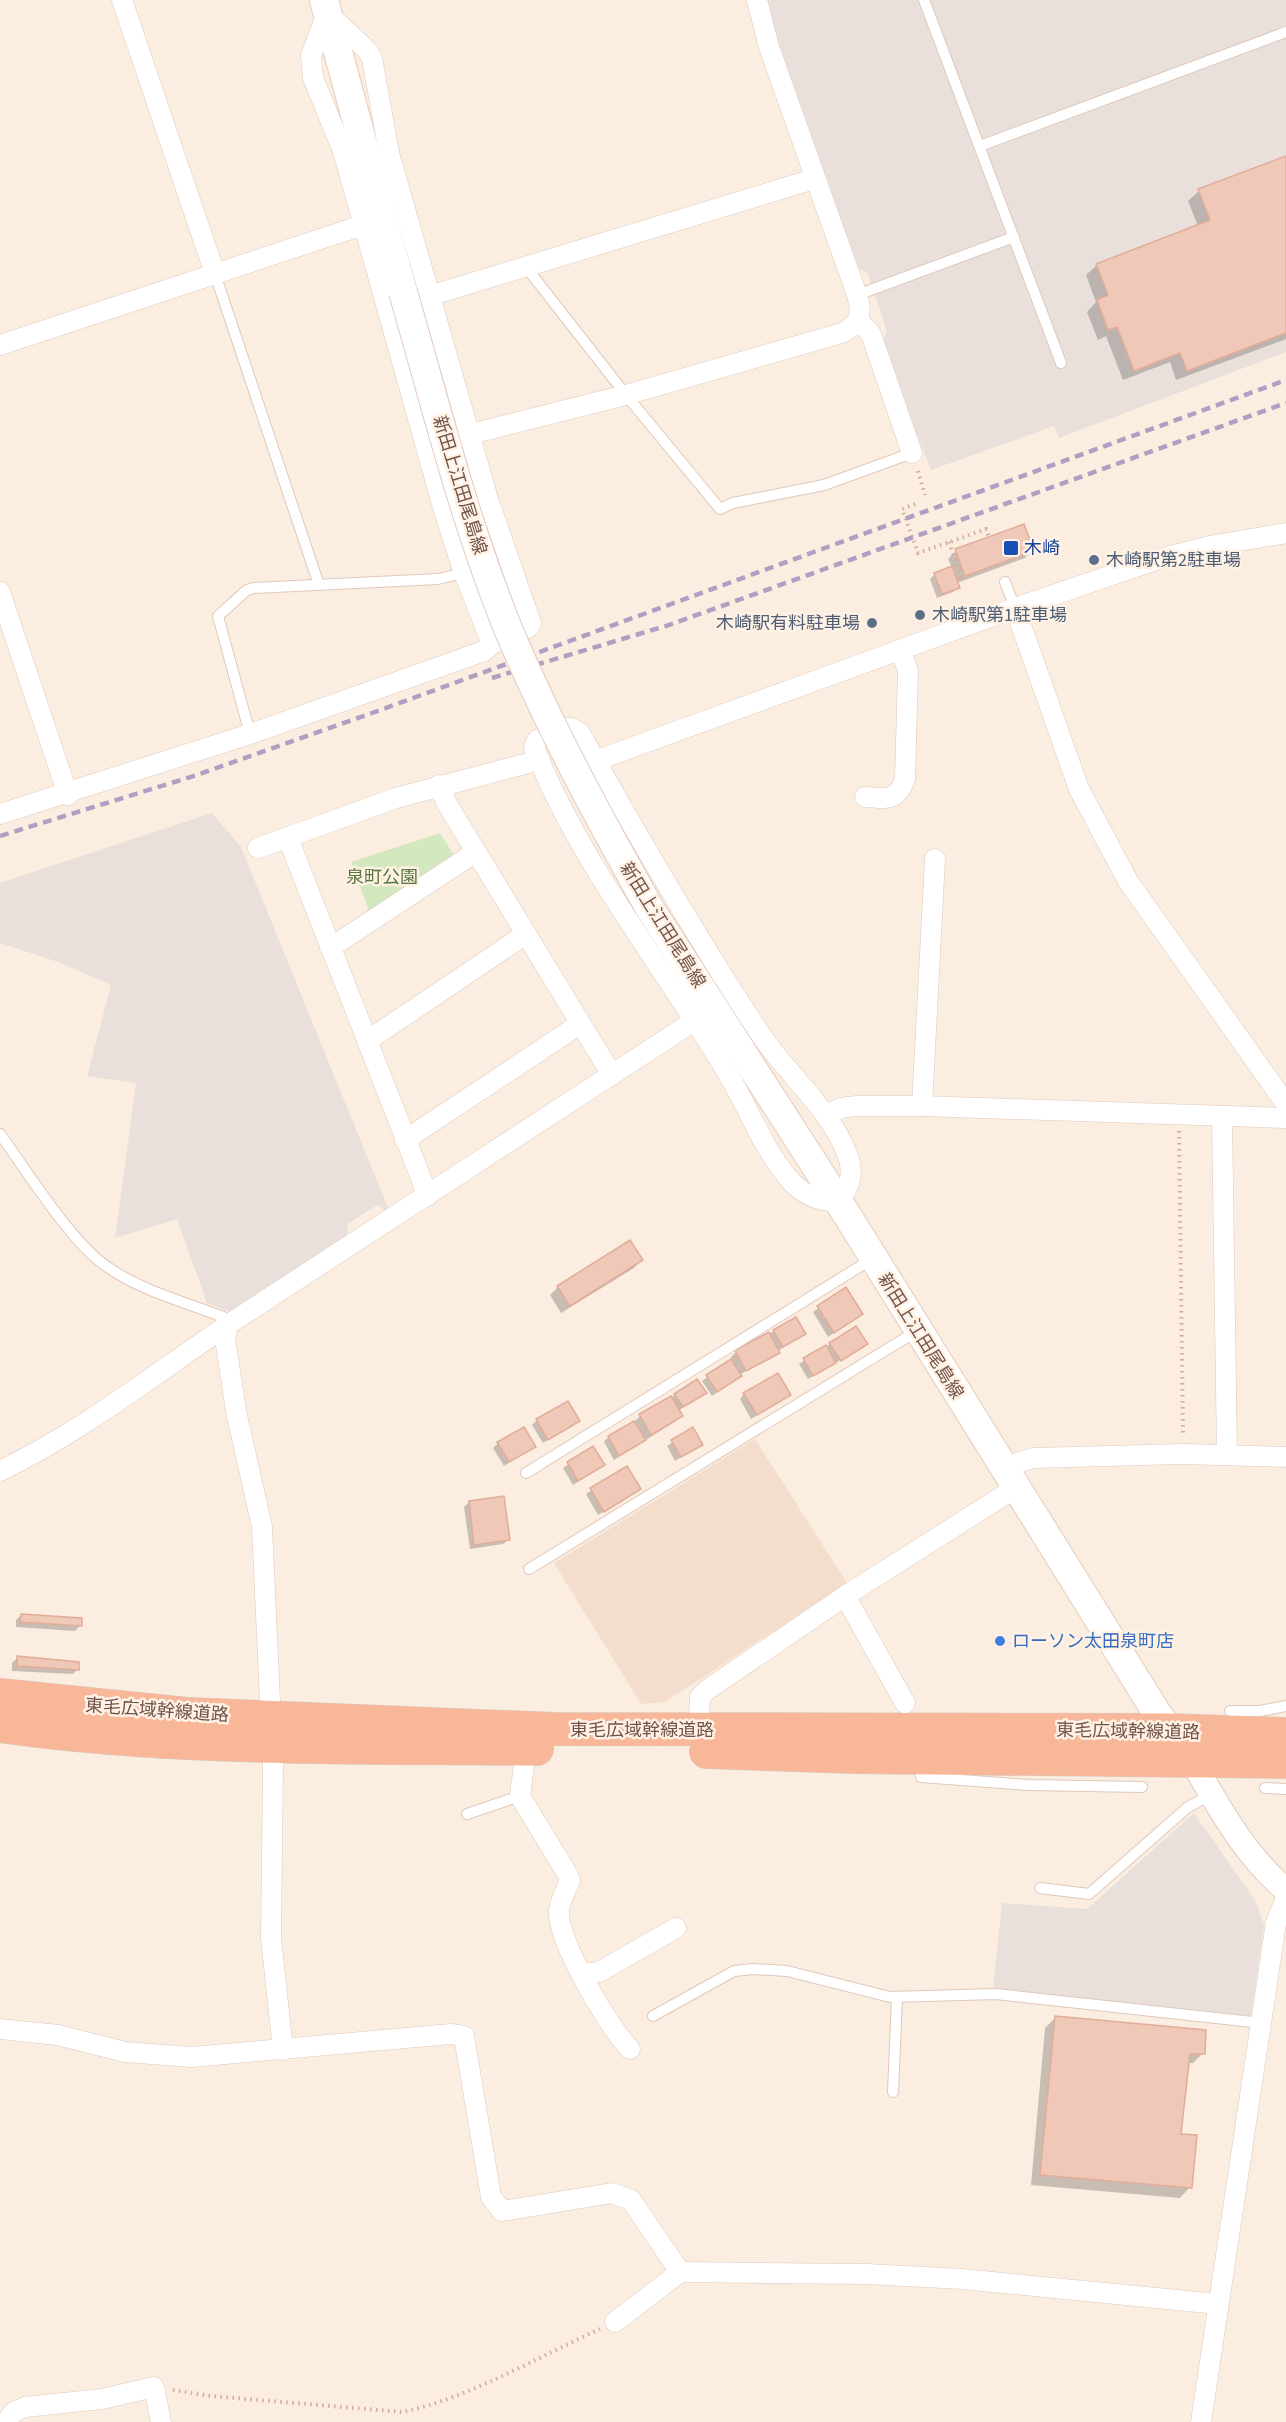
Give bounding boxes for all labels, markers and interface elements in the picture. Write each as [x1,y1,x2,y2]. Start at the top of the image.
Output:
street label: 新田上江田尾島線 [427,413,493,558]
place label: 木崎 [1024,536,1060,561]
marker: 木崎 [1002,539,1020,557]
place label: 木崎駅第2駐車場 [1106,548,1241,573]
marker: 木崎駅第2駐車場 [1087,553,1101,567]
place label: 木崎駅第1駐車場 [932,603,1067,628]
marker: 木崎駅第1駐車場 [913,608,927,622]
place label: 木崎駅有料駐車場 [716,611,860,636]
marker: 木崎駅有料駐車場 [865,616,879,630]
street label: 新田上江田尾島線 [614,858,711,993]
park label: 泉町公園 [346,865,418,890]
street label: 新田上江田尾島線 [872,1269,969,1404]
place label: ローソン太田泉町店 [1012,1629,1174,1654]
marker: ローソン太田泉町店 [993,1634,1007,1648]
street label: 東毛広域幹線道路 [84,1693,230,1728]
street label: 東毛広域幹線道路 [570,1718,714,1743]
street label: 東毛広域幹線道路 [1056,1718,1200,1745]

